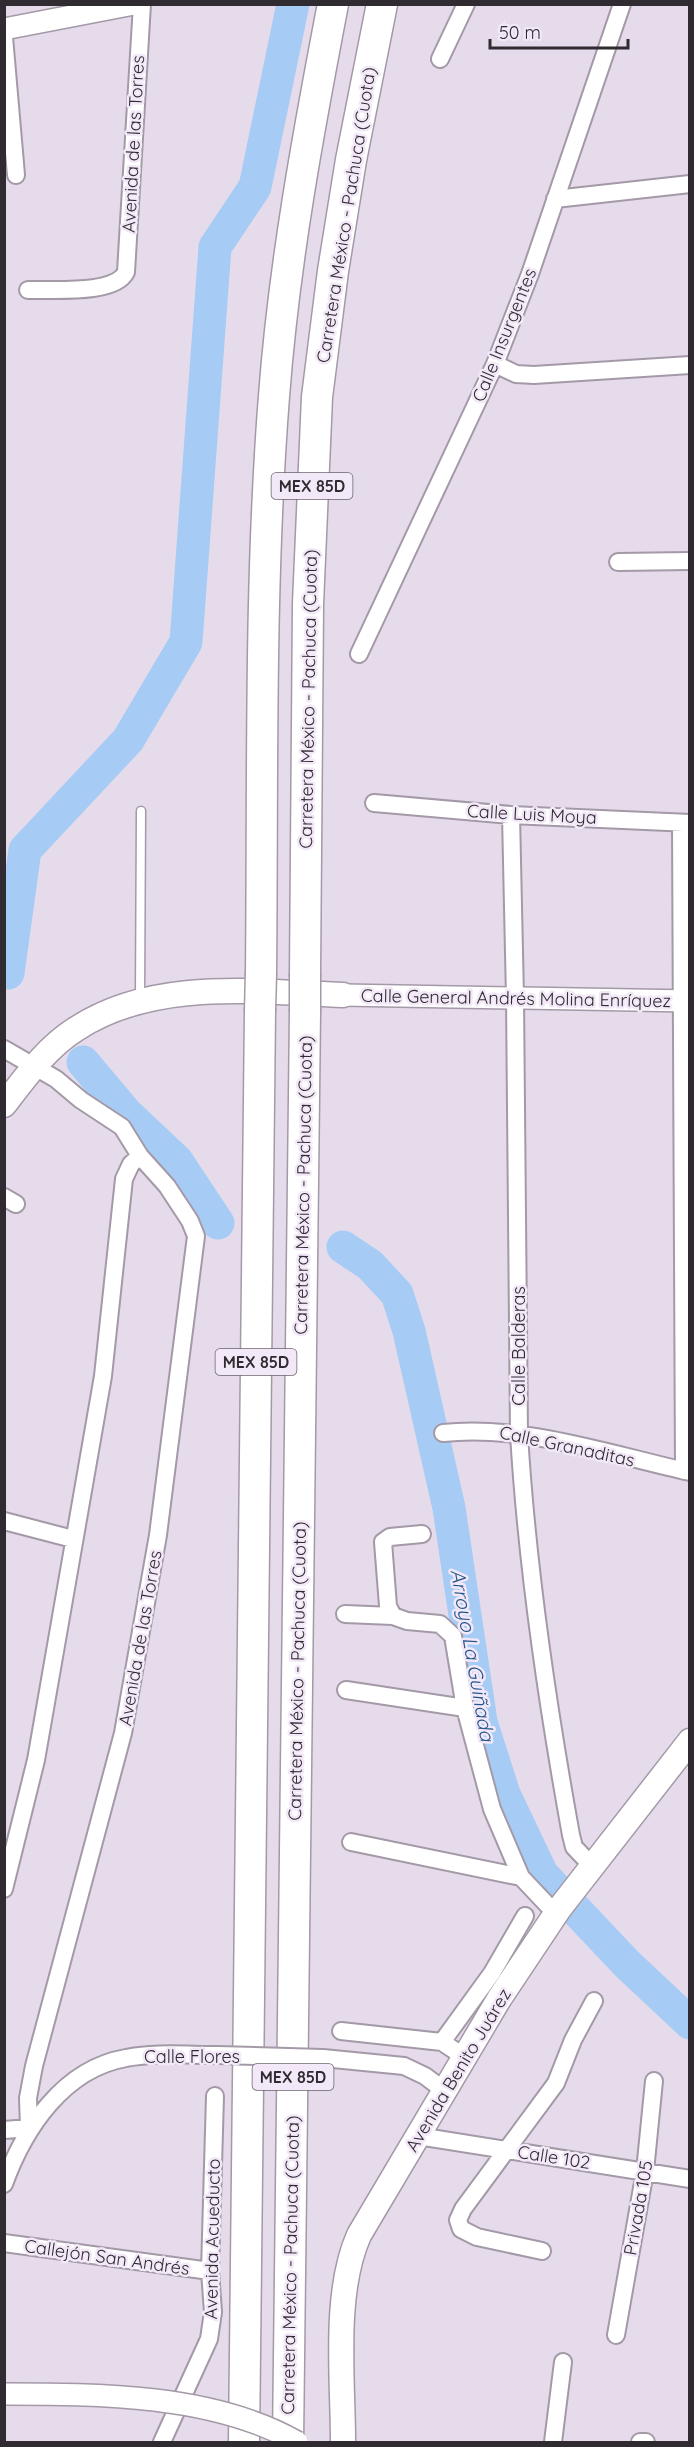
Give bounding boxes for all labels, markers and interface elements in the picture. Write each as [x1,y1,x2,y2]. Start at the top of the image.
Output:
scale bar [490,12,628,50]
text: 50 m [499,21,541,44]
street label: Avenida de las Torres [117,55,149,233]
street label: Carretera México - Pachuca (Cuota) [311,65,381,365]
street label: Calle Insurgentes [467,265,541,405]
road number: MEX 85D [272,473,352,499]
street label: Carretera México - Pachuca (Cuota) [294,549,322,849]
street label: Calle Luis Moya [467,799,597,829]
street label: Calle General Andrés Molina Enríquez [361,984,671,1012]
street label: Carretera México - Pachuca (Cuota) [289,1035,317,1335]
street label: Calle Balderas [507,1286,530,1406]
road number: MEX 85D [216,1349,296,1375]
street label: Calle Granaditas [497,1420,637,1472]
street label: Carretera México - Pachuca (Cuota) [283,1521,311,1821]
street label: Avenida de las Torres [113,1548,167,1728]
water label: Arroyo La Guiñada [446,1567,501,1745]
street label: Avenida Benito Juárez [400,1984,516,2156]
street label: Calle Flores [144,2045,240,2068]
road number: MEX 85D [252,2064,334,2090]
street label: Carretera México - Pachuca (Cuota) [276,2115,304,2415]
street label: Calle 102 [516,2140,592,2174]
street label: Avenida Acueducto [199,2158,225,2320]
street label: Privada 105 [618,2159,658,2257]
street label: Callejón San Andrés [23,2234,191,2280]

